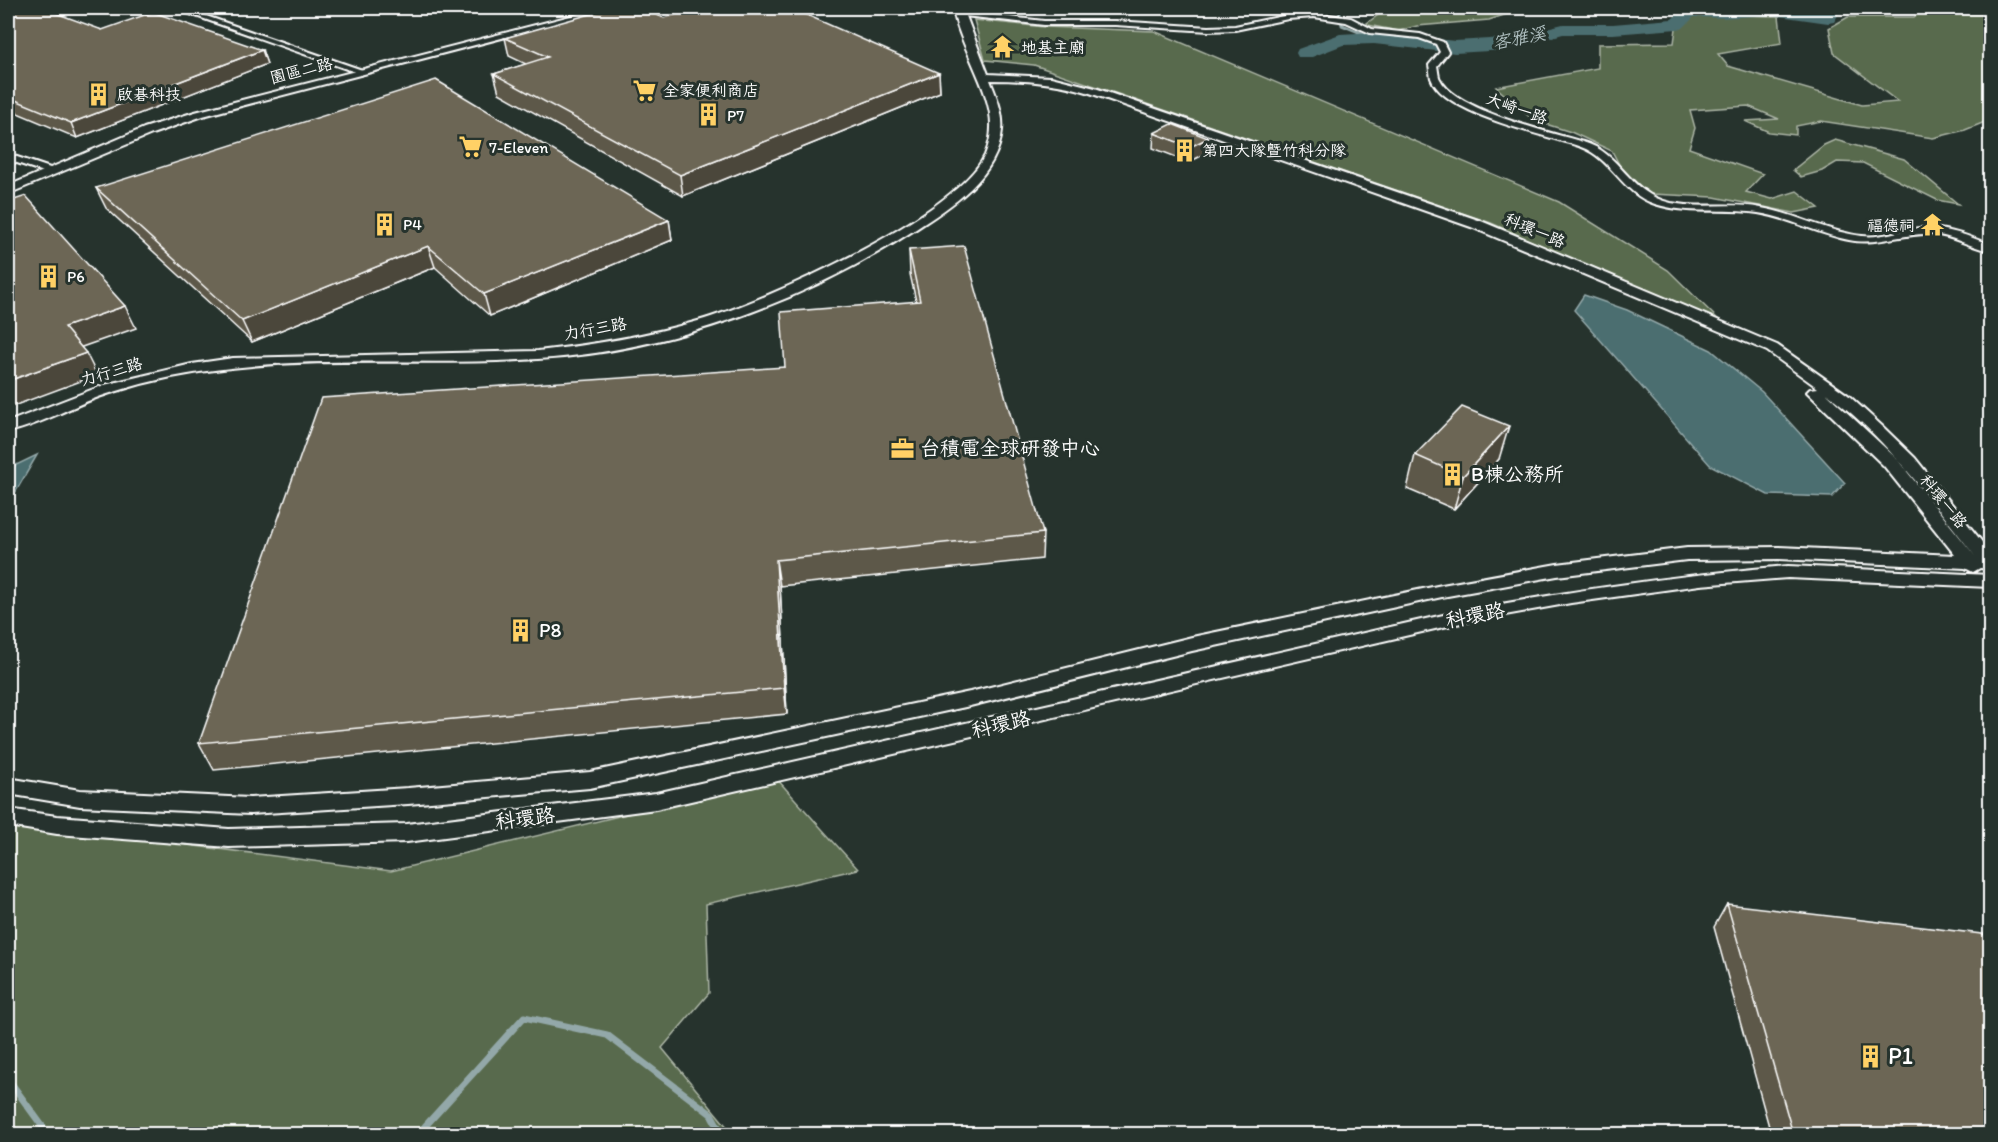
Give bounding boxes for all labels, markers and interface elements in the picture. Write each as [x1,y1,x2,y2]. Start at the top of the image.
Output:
water label: 客雅溪 [1490,22,1549,54]
temple icon: 地基主廟 [990,34,1016,60]
place label: 地基主廟 [1021,38,1085,57]
street label: 園區二路 [268,54,334,87]
supermarket icon: 全家便利商店 [632,77,658,103]
building icon: 啟碁科技 [86,81,112,107]
place label: 全家便利商店 [663,81,759,100]
place label: 啟碁科技 [117,85,181,104]
street label: 大崎一路 [1484,89,1550,128]
building icon: P7 [696,102,722,128]
place label: P7 [727,106,744,125]
supermarket icon: 7-Eleven [458,134,484,160]
building icon: 第四大隊暨竹科分隊 [1171,137,1197,163]
place label: 7-Eleven [489,138,548,157]
place label: 第四大隊暨竹科分隊 [1202,141,1346,160]
street label: 科環一路 [1502,209,1568,252]
building icon: P4 [372,211,398,237]
temple icon: 福德祠 [1920,212,1946,238]
place label: P4 [403,215,422,234]
place label: 福德祠 [1867,216,1915,235]
building icon: P6 [36,263,62,289]
place label: P6 [67,267,85,286]
street label: 力行三路 [562,314,628,343]
street label: 力行三路 [78,354,145,389]
office icon: 台積電全球研發中心 [889,435,915,461]
place label: 台積電全球研發中心 [920,436,1100,460]
building icon: B棟公務所 [1440,461,1466,487]
place label: B棟公務所 [1471,462,1564,486]
street label: 科環一路 [1916,470,1971,532]
street label: 科環路 [1443,597,1508,633]
building icon: P8 [508,617,534,643]
place label: P8 [539,618,561,642]
street label: 科環路 [969,705,1034,742]
street label: 科環路 [494,802,557,834]
place label: P1 [1888,1041,1913,1070]
building icon: P1 [1857,1043,1883,1069]

